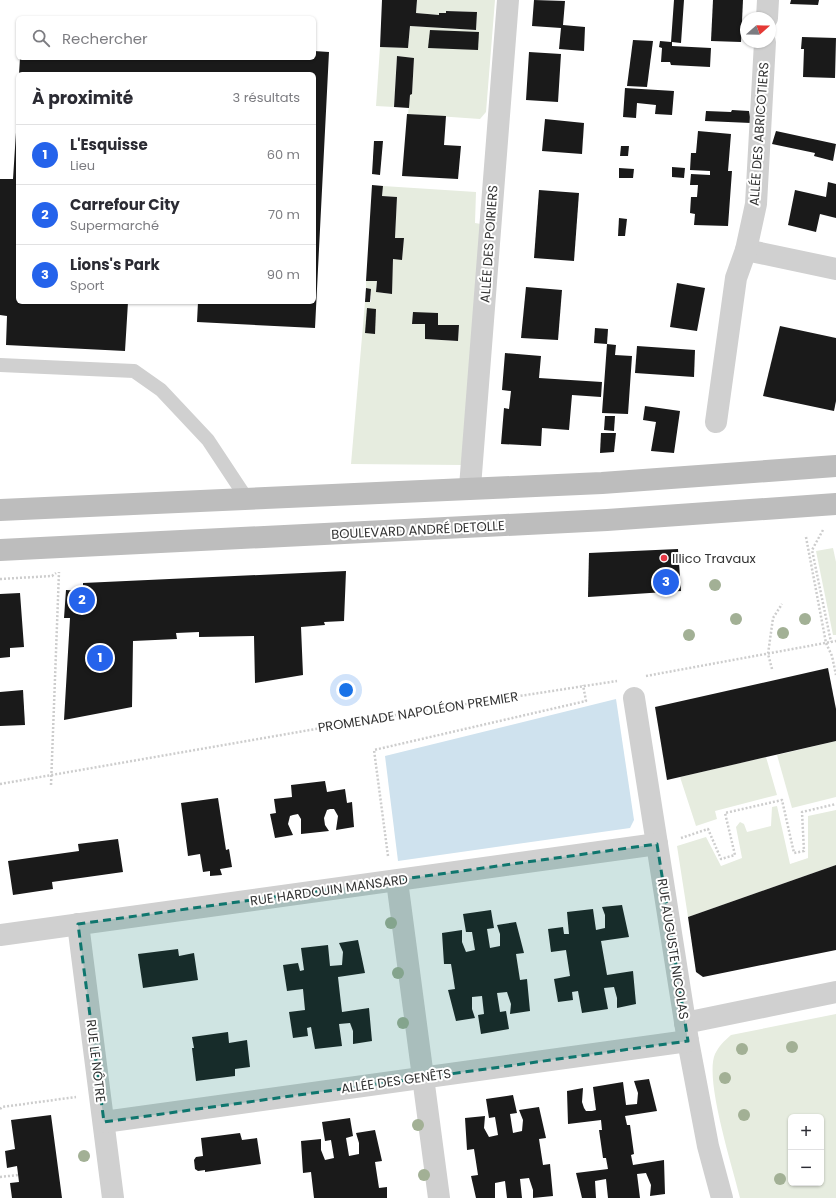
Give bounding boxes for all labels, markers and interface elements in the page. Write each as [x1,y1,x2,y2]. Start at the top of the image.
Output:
north arrow [740,12,776,48]
search box [16,16,316,60]
icon: search [30,27,52,49]
text: Rechercher [62,28,148,49]
street label: ALLÉE DES ABRICOTIERS [744,61,774,207]
text: À proximité [32,86,133,110]
text: 3 résultats [233,88,300,107]
text: L'Esquisse [70,134,148,155]
text: 1 [43,145,47,164]
text: 60 m [267,145,300,164]
text: Lieu [70,156,95,175]
street label: ALLÉE DES POIRIERS [475,184,503,304]
text: Carrefour City [70,194,180,215]
text: 2 [41,205,49,224]
text: 70 m [268,205,300,224]
text: Supermarché [70,216,159,235]
text: Lions's Park [70,254,160,275]
text: 3 [41,265,49,284]
text: 90 m [267,265,300,284]
text: Sport [70,276,104,295]
street label: BOULEVARD ANDRÉ DETOLLE [331,516,505,544]
place label: Illico Travaux [672,549,757,568]
marker: Illico Travaux [659,553,669,563]
pin: 3 [653,567,679,597]
pin: 2 [69,585,95,615]
pin: 1 [87,643,113,673]
your location [336,680,356,700]
street label: PROMENADE NAPOLÉON PREMIER [316,687,520,737]
street label: RUE HARDOUIN MANSARD [249,870,409,910]
street label: RUE AUGUSTE NICOLAS [652,877,694,1021]
street label: RUE LE NÔTRE [81,1018,111,1104]
street label: ALLÉE DES GENÊTS [340,1064,452,1098]
map controls [788,1114,824,1186]
button: + [788,1114,824,1150]
button: − [788,1150,824,1186]

